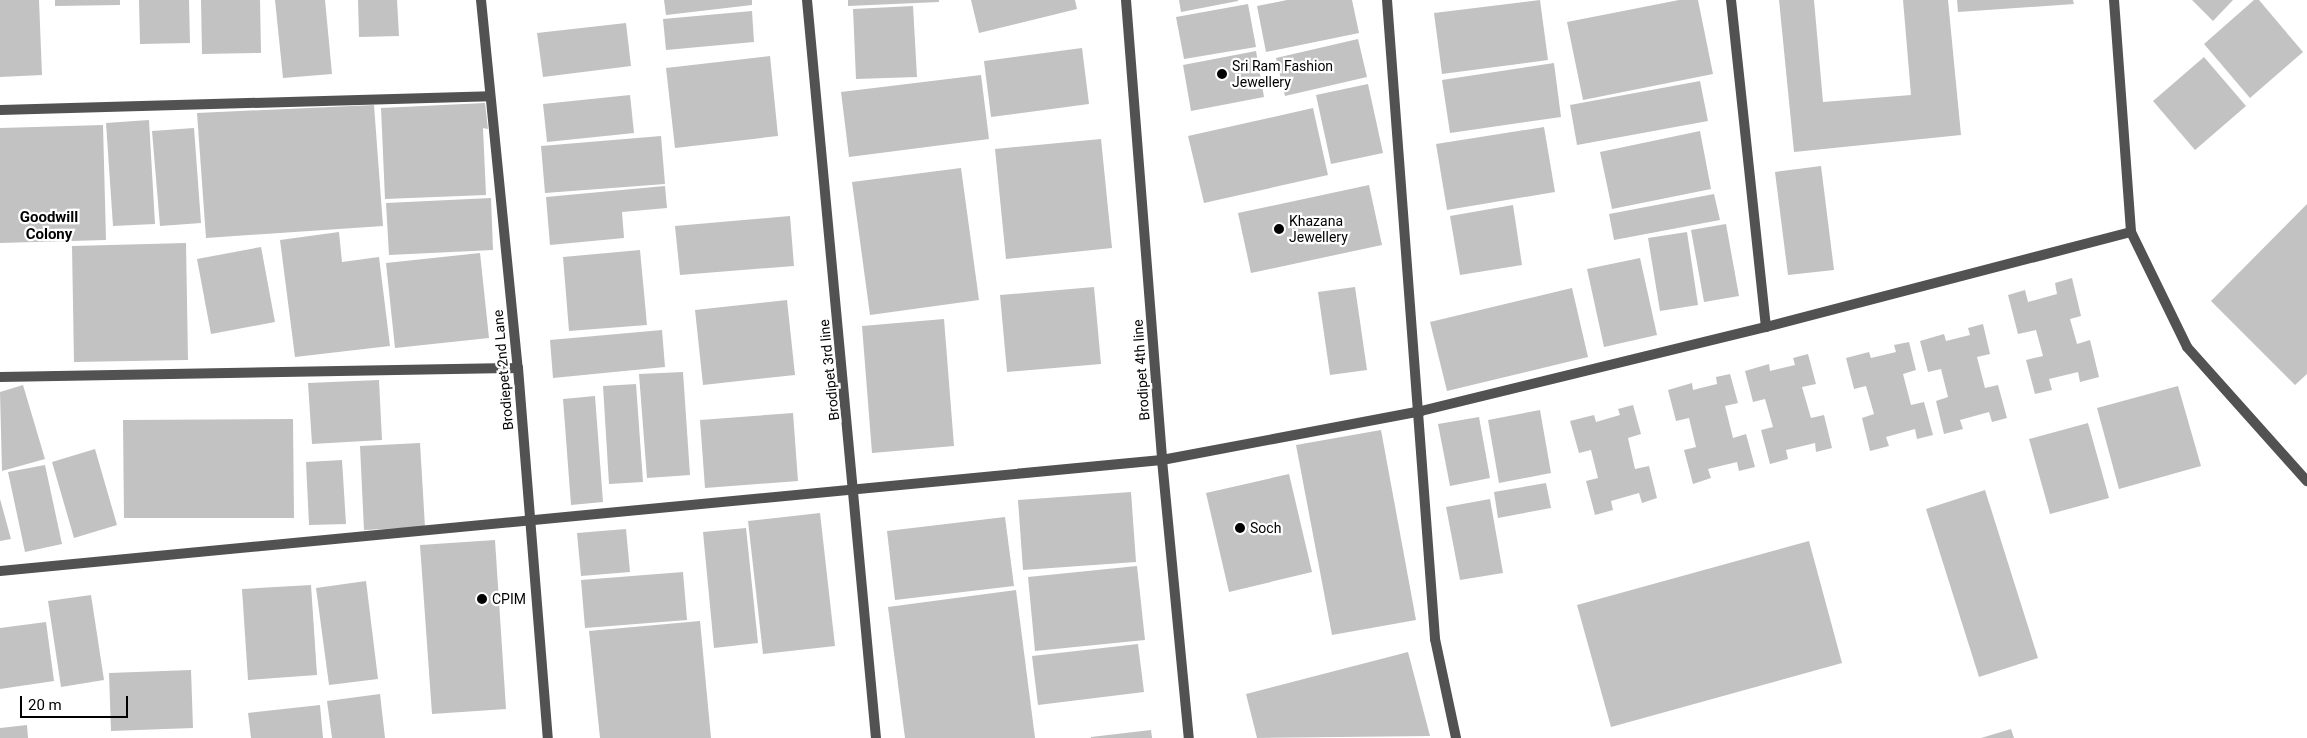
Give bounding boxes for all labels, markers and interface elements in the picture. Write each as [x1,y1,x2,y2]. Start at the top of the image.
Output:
place label: Sri Ram Fashion Jewellery [1232,58,1333,90]
marker: Sri Ram Fashion Jewellery [1216,68,1228,80]
district label: Goodwill Colony [20,208,78,243]
place label: Khazana Jewellery [1289,213,1348,246]
marker: Khazana Jewellery [1273,223,1285,235]
street label: Brodiepet 2nd Lane [489,309,517,431]
street label: Brodipet 3rd line [815,319,843,421]
street label: Brodipet 4th line [1129,319,1153,421]
place label: Soch [1250,520,1281,536]
marker: Soch [1234,522,1246,534]
place label: CPIM [492,591,526,607]
marker: CPIM [476,593,488,605]
scale bar [22,686,130,718]
text: 20 m [28,696,62,714]

